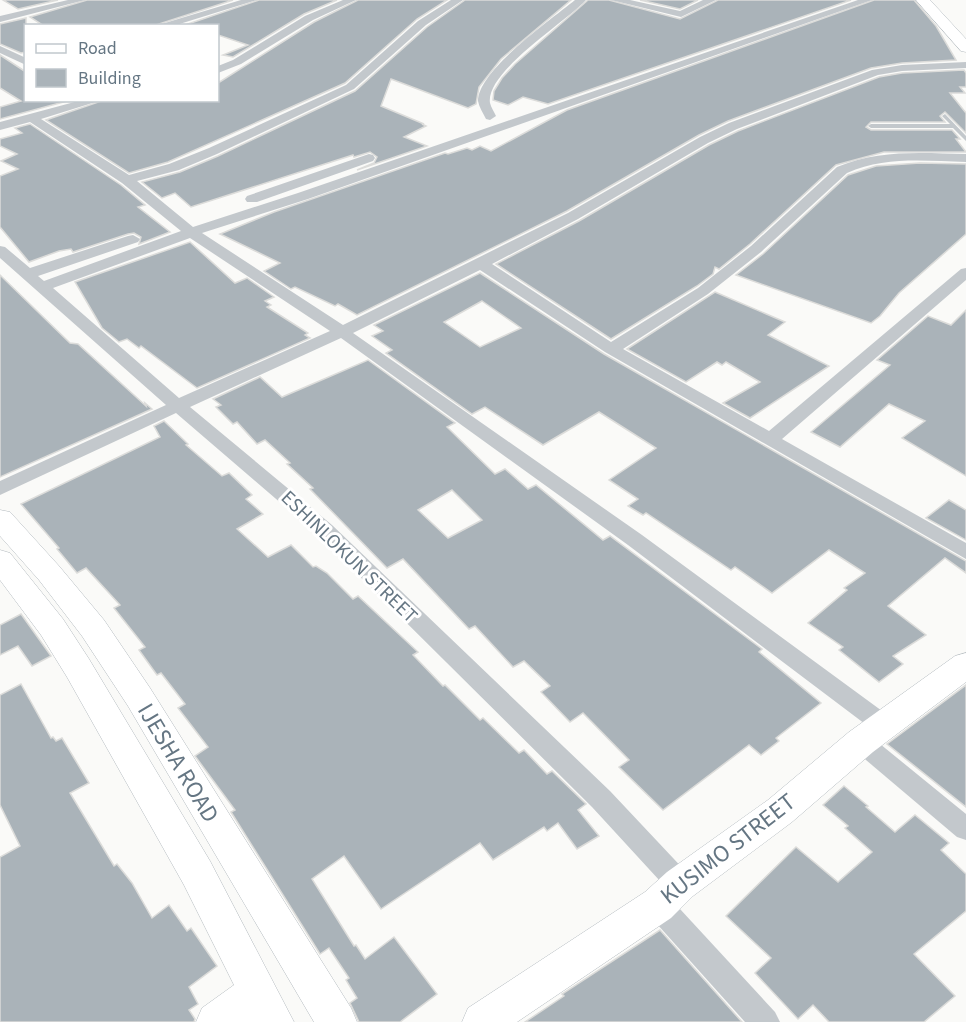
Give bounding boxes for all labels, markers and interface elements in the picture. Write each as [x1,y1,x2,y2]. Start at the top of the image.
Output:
legend [24,24,219,102]
text: Road [78,36,117,61]
text: Building [78,66,141,91]
street label: ESHINLOKUN STREET [274,484,424,630]
street label: IJESHA ROAD [129,697,227,829]
street label: KUSIMO STREET [653,785,803,913]

